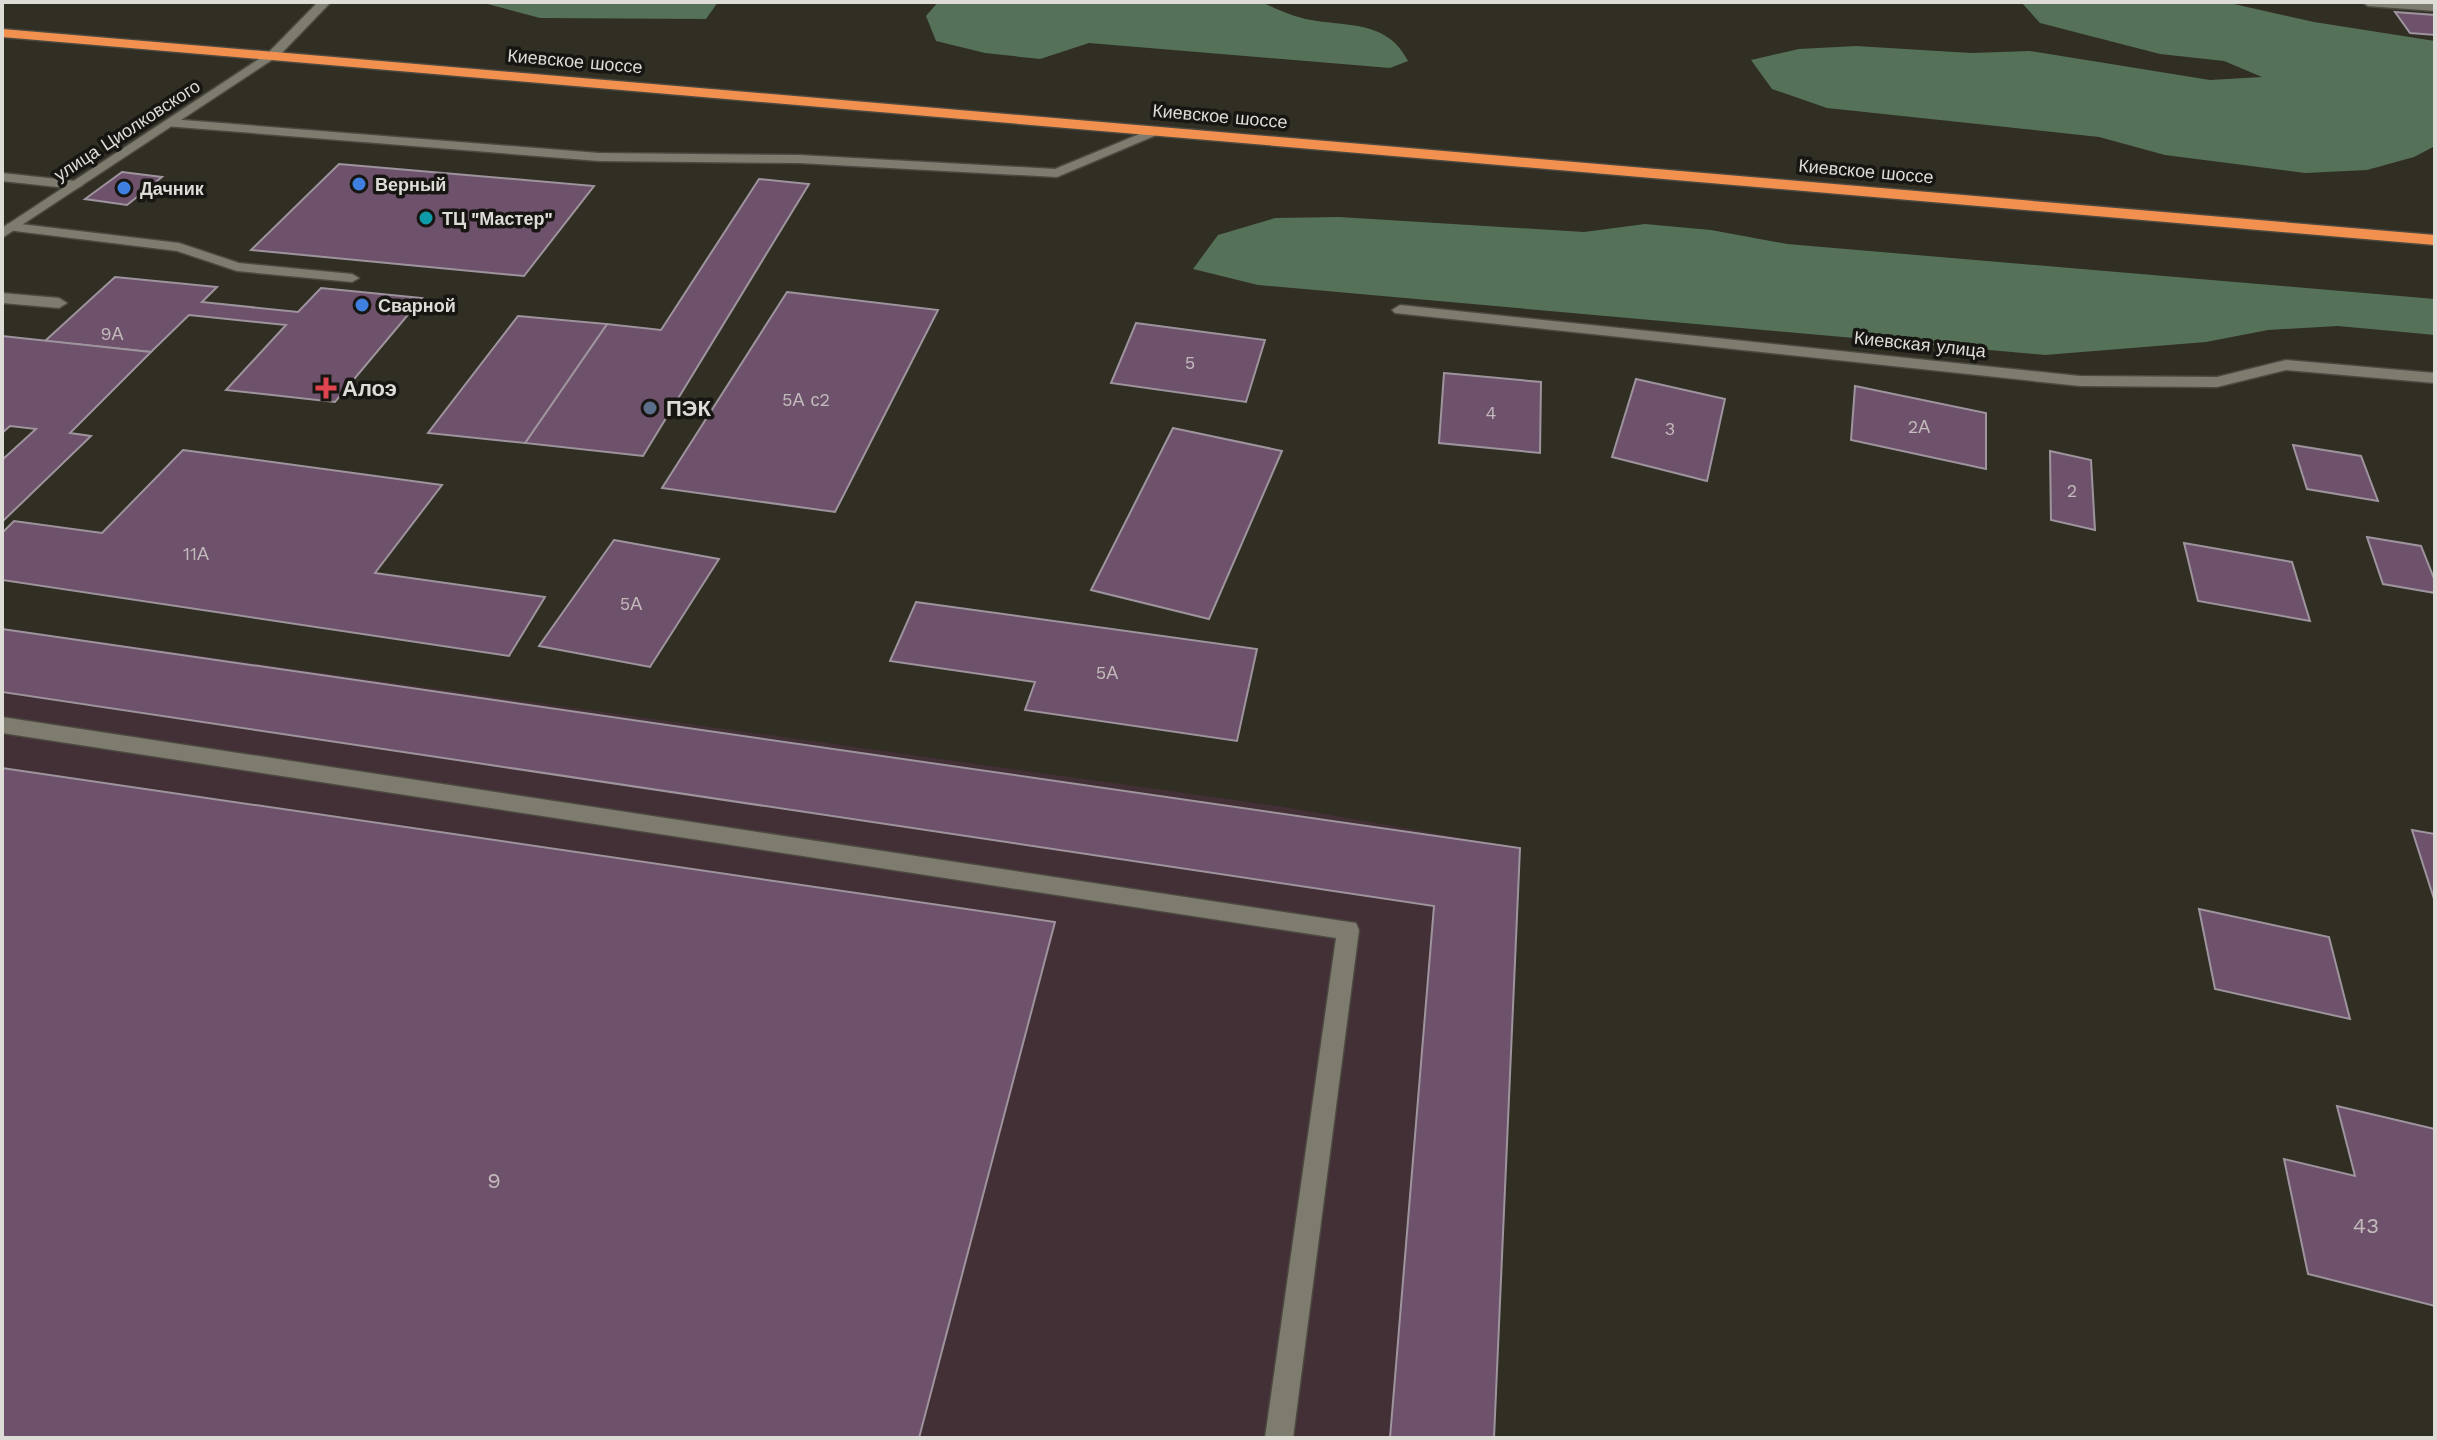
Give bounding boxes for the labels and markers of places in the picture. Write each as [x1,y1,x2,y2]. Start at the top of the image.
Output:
place label: Верный [375,174,446,195]
marker: Верный [350,175,368,193]
place label: Дачник [140,178,205,199]
marker: Дачник [115,179,133,197]
place label: ТЦ "Мастер" [442,208,552,229]
marker: ТЦ "Мастер" [417,209,435,227]
place label: Сварной [378,295,456,316]
marker: Сварной [353,296,371,314]
place label: Алоэ [342,376,397,401]
marker: Алоэ [317,379,335,397]
place label: ПЭК [666,396,711,421]
marker: ПЭК [641,399,659,417]

